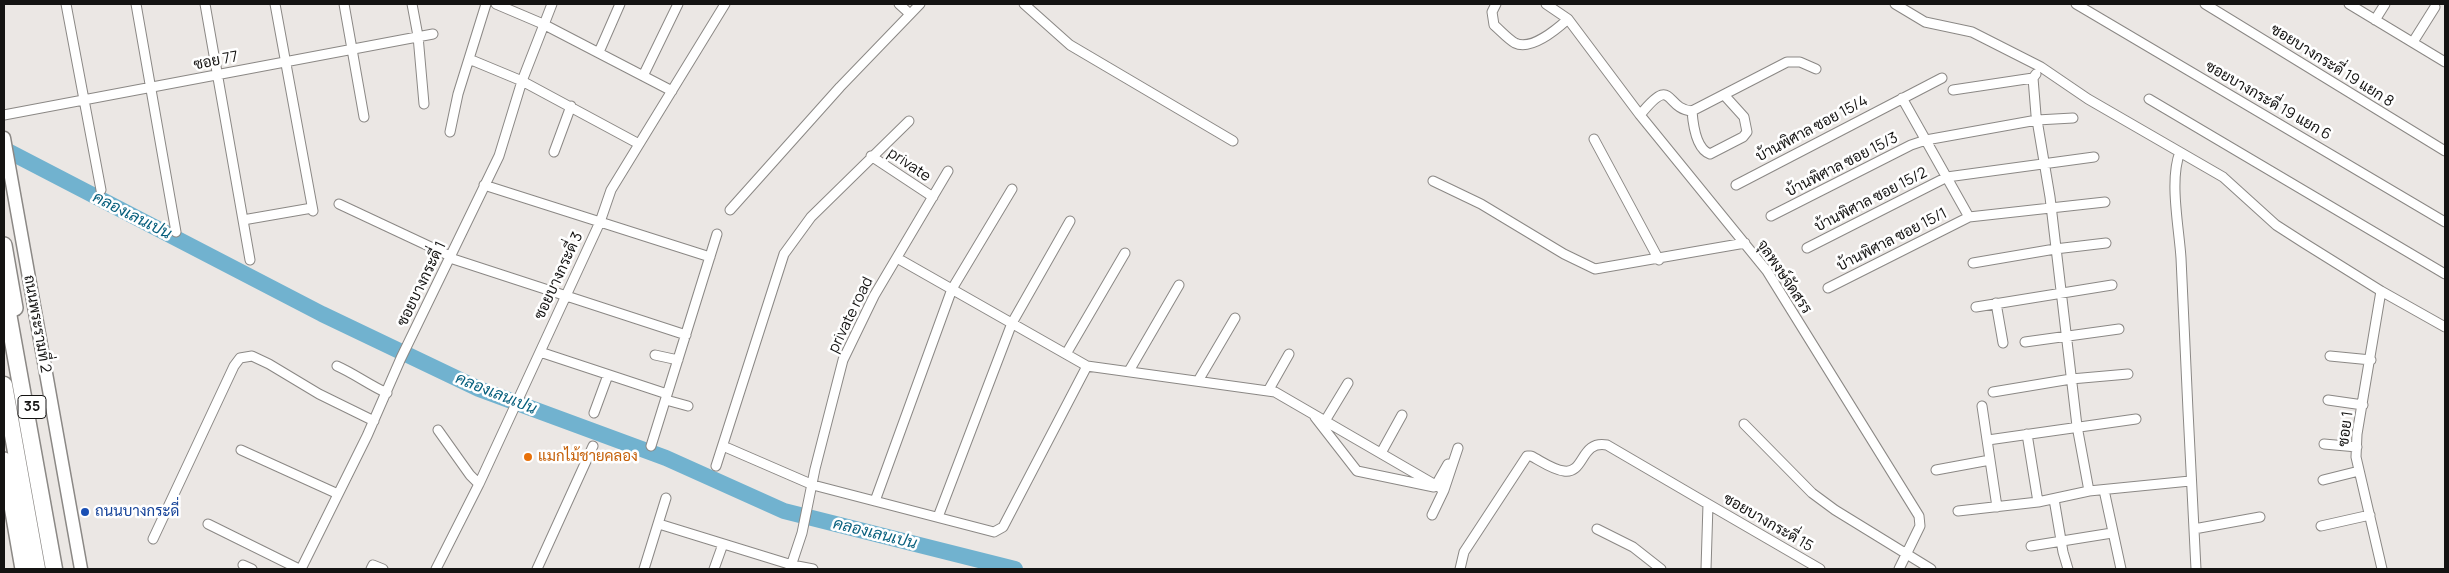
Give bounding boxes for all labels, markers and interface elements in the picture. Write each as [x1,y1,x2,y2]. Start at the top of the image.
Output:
street label: ซอยบางกระดี่ 19 แยก 8 [2267,21,2397,111]
street label: ซอย 77 [192,48,240,74]
street label: ซอยบางกระดี่ 19 แยก 6 [2202,58,2334,144]
street label: บ้านพิศาล ซอย 15/4 [1753,92,1871,166]
street label: บ้านพิศาล ซอย 15/3 [1783,129,1901,201]
street label: private [884,144,934,186]
street label: บ้านพิศาล ซอย 15/2 [1812,164,1930,236]
water label: คลองเลนเปน [89,188,175,244]
street label: บ้านพิศาล ซอย 15/1 [1834,204,1950,276]
street label: ซอยบางกระดี่ 3 [531,229,587,323]
street label: จุลพงษ์จัดสรร [1753,237,1815,317]
street label: ซอยบางกระดี่ 1 [394,239,450,329]
street label: ถนนพระรามที่ 2 [20,274,54,374]
street label: private road [825,274,877,356]
water label: คลองเลนเปน [453,369,539,419]
road number: 35 [18,396,46,418]
street label: ซอย 1 [2335,410,2357,448]
place label: แมกไม้ชายคลอง [538,448,638,466]
marker: แมกไม้ชายคลอง [522,451,534,463]
street label: ซอยบางกระดี่ 15 [1720,490,1816,556]
place label: ถนนบางกระดี่ [95,503,179,521]
marker: ถนนบางกระดี่ [79,506,91,518]
water label: คลองเลนเปน [831,514,919,554]

